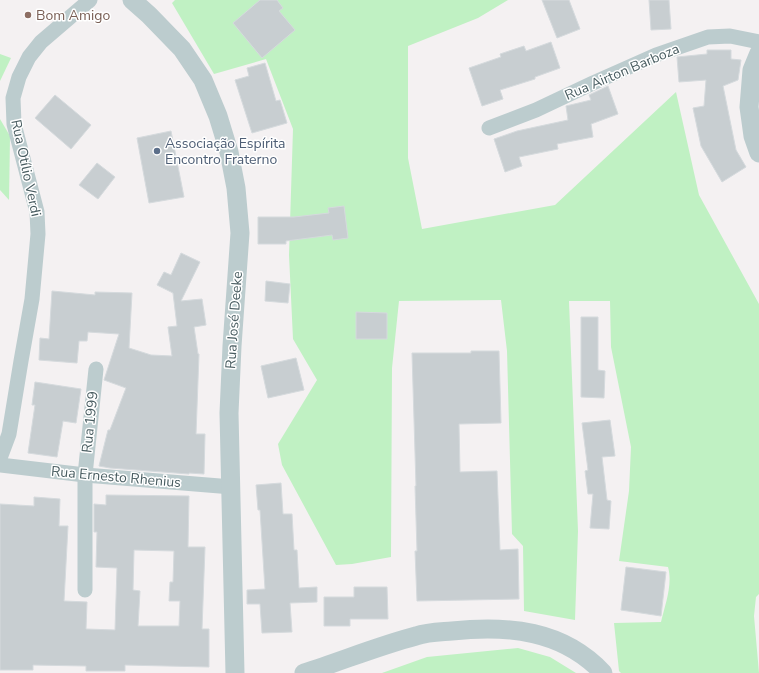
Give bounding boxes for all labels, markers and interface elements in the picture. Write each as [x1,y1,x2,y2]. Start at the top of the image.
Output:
place label: Bom Amigo [36,6,110,25]
marker: Bom Amigo [23,10,33,20]
street label: Rua Airton Barboza [562,39,682,105]
street label: Rua Otílio Verdi [6,118,46,218]
place label: Associação Espírita Encontro Fraterno [165,134,286,169]
marker: Associação Espírita Encontro Fraterno [152,146,162,156]
street label: Rua José Deeke [221,271,247,369]
street label: Rua 1999 [77,390,103,454]
street label: Rua Ernesto Rhenius [50,462,182,492]

